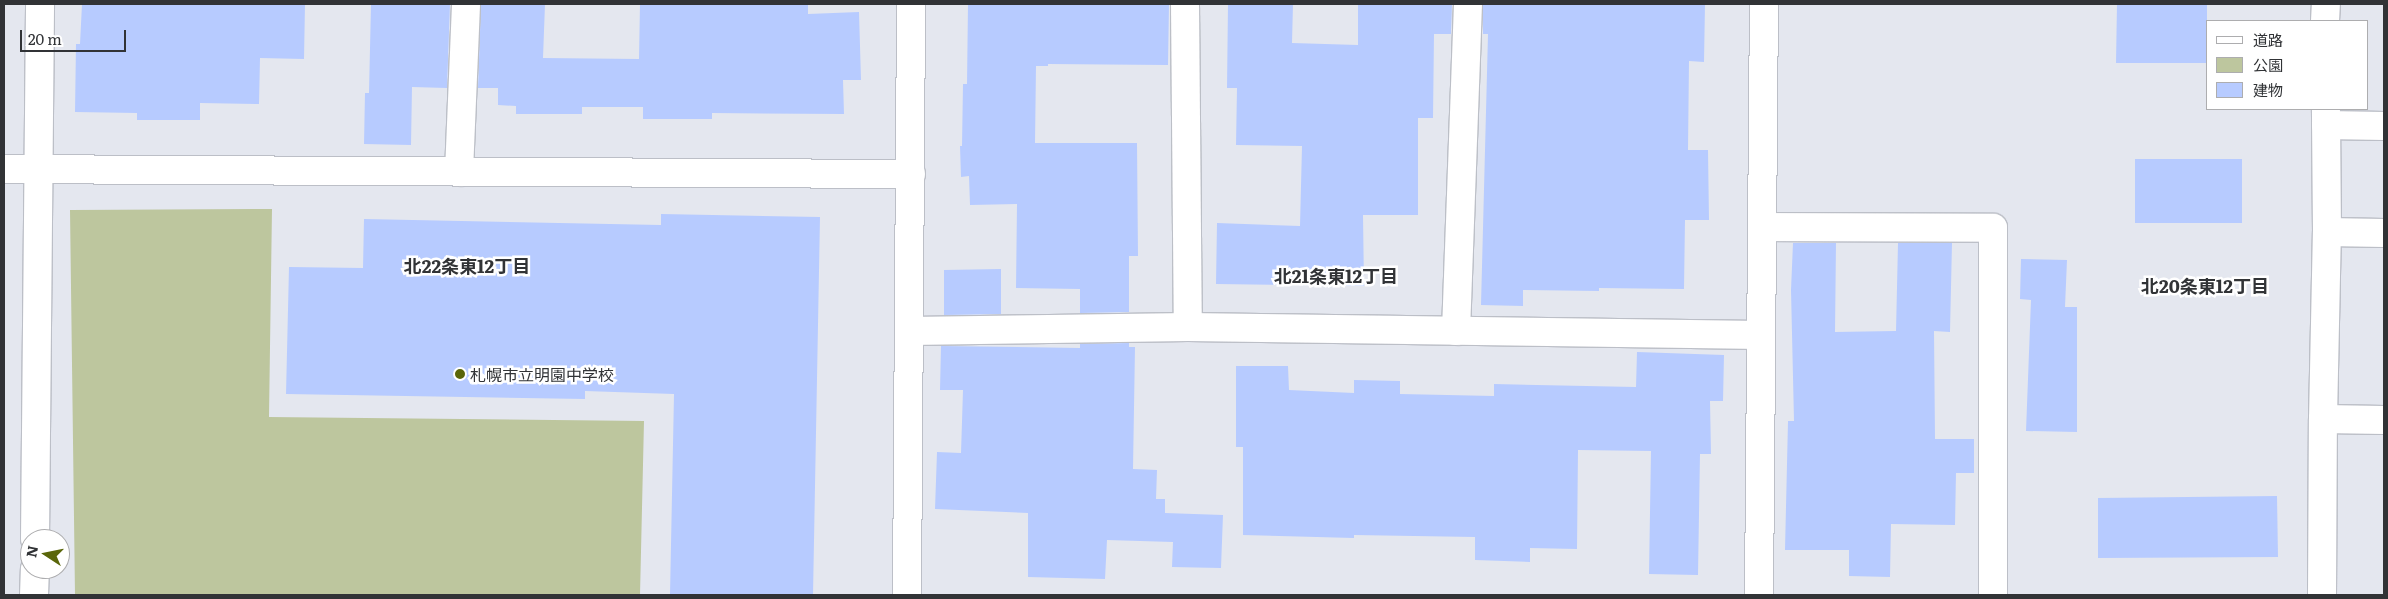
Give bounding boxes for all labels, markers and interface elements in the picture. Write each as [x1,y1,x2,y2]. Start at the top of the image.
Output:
scale bar [22,20,129,52]
legend [2206,20,2368,110]
text: 20 m [28,27,62,50]
text: 道路 [2253,28,2283,51]
text: 公園 [2253,53,2283,76]
text: 建物 [2253,78,2283,101]
district label: 北22条東12丁目 [404,255,530,277]
district label: 北21条東12丁目 [1274,265,1398,287]
district label: 北20条東12丁目 [2141,275,2269,297]
place label: 札幌市立明園中学校 [470,364,614,384]
marker: 札幌市立明園中学校 [454,368,466,380]
north arrow [20,529,70,579]
text: N [20,544,42,559]

